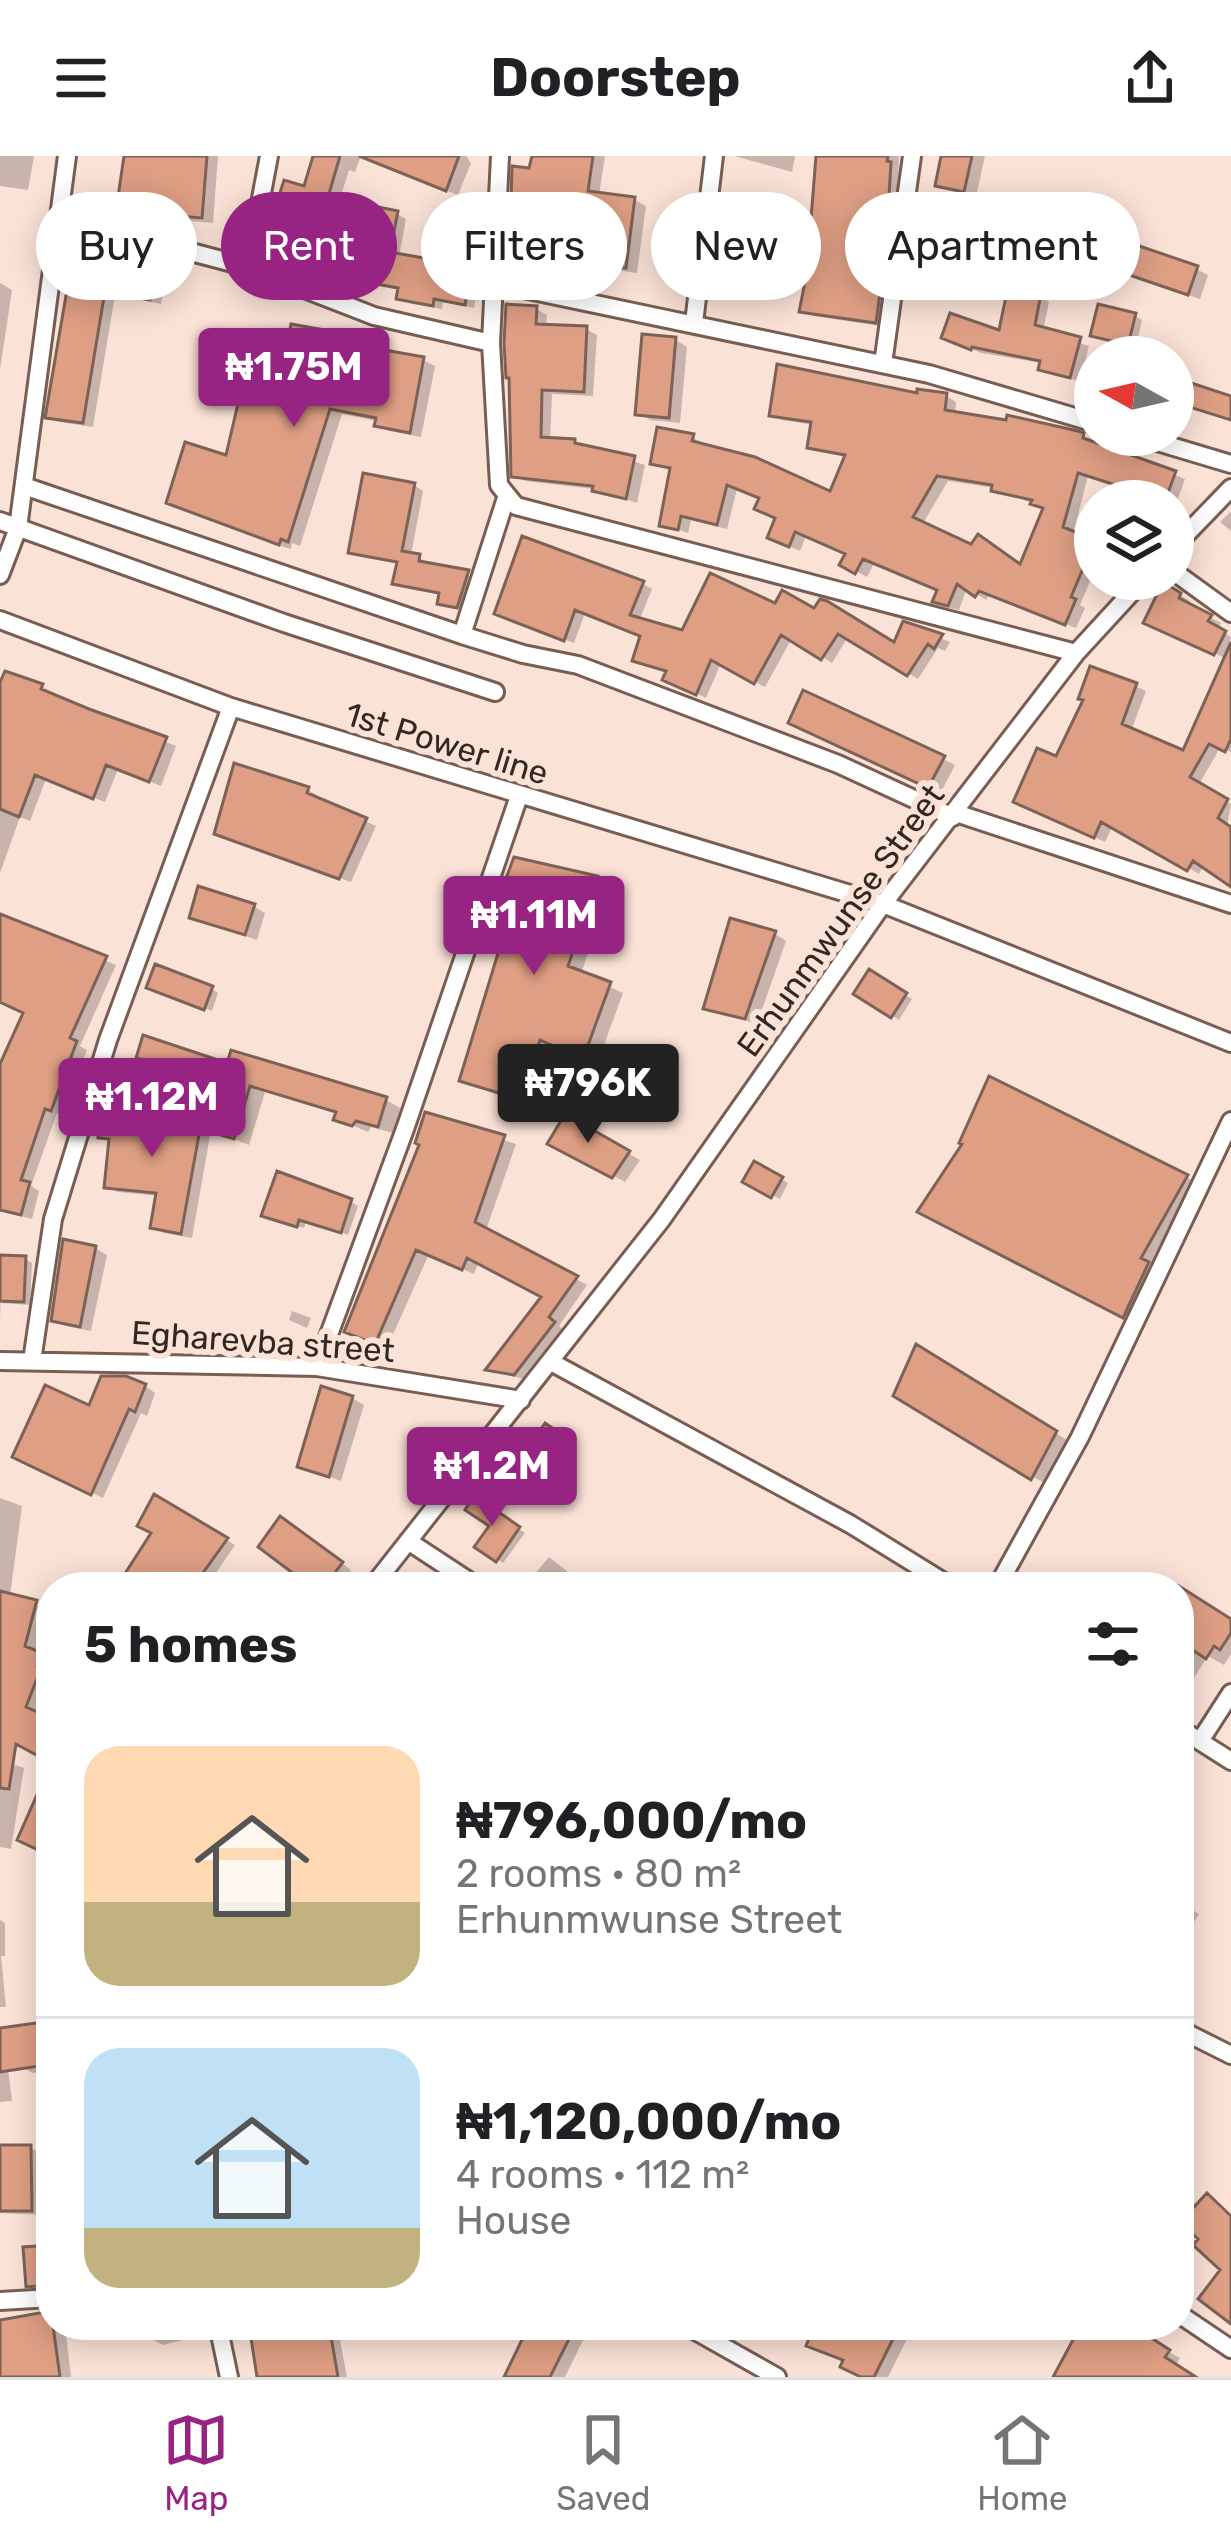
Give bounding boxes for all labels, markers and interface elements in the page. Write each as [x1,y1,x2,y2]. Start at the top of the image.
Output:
icon: menu [48,45,114,111]
icon: share [1117,45,1183,111]
text: Doorstep [490,46,741,110]
chip: Buy [36,192,197,300]
chip: Rent [221,192,397,300]
chip: Filters [421,192,627,300]
chip: New [651,192,821,300]
chip: Apartment [845,192,1140,300]
pin: ₦1.75M [196,328,392,430]
north arrow [1074,336,1194,456]
map controls [1074,336,1194,600]
text: ₦1.75M [225,344,363,390]
button: layers [1074,480,1194,600]
street label: 1st Power line [341,694,553,793]
street label: Erhunmwunse Street [729,777,952,1064]
pin: ₦1.11M [436,876,632,978]
text: ₦1.11M [470,892,598,938]
pin: ₦796K [504,1044,672,1146]
pin: ₦1.12M [54,1058,250,1160]
text: ₦796K [525,1060,651,1106]
text: ₦1.12M [85,1074,219,1120]
street label: Egharevba street [130,1313,396,1370]
pin: ₦1.2M [408,1427,576,1529]
text: ₦1.2M [434,1443,550,1489]
icon: filters [1080,1611,1146,1677]
text: 5 homes [84,1614,297,1675]
text: ₦796,000/mo [456,1790,807,1851]
icon: home [180,1794,324,1938]
text: 2 rooms · 80 m² [456,1851,741,1897]
text: Erhunmwunse Street [456,1897,842,1943]
text: ₦1,120,000/mo [456,2091,841,2152]
icon: home [180,2096,324,2240]
text: 4 rooms · 112 m² [456,2152,749,2198]
text: House [456,2198,571,2244]
tab: Map [163,2407,229,2518]
tab: Saved [556,2407,650,2518]
tab: Home [977,2407,1068,2518]

